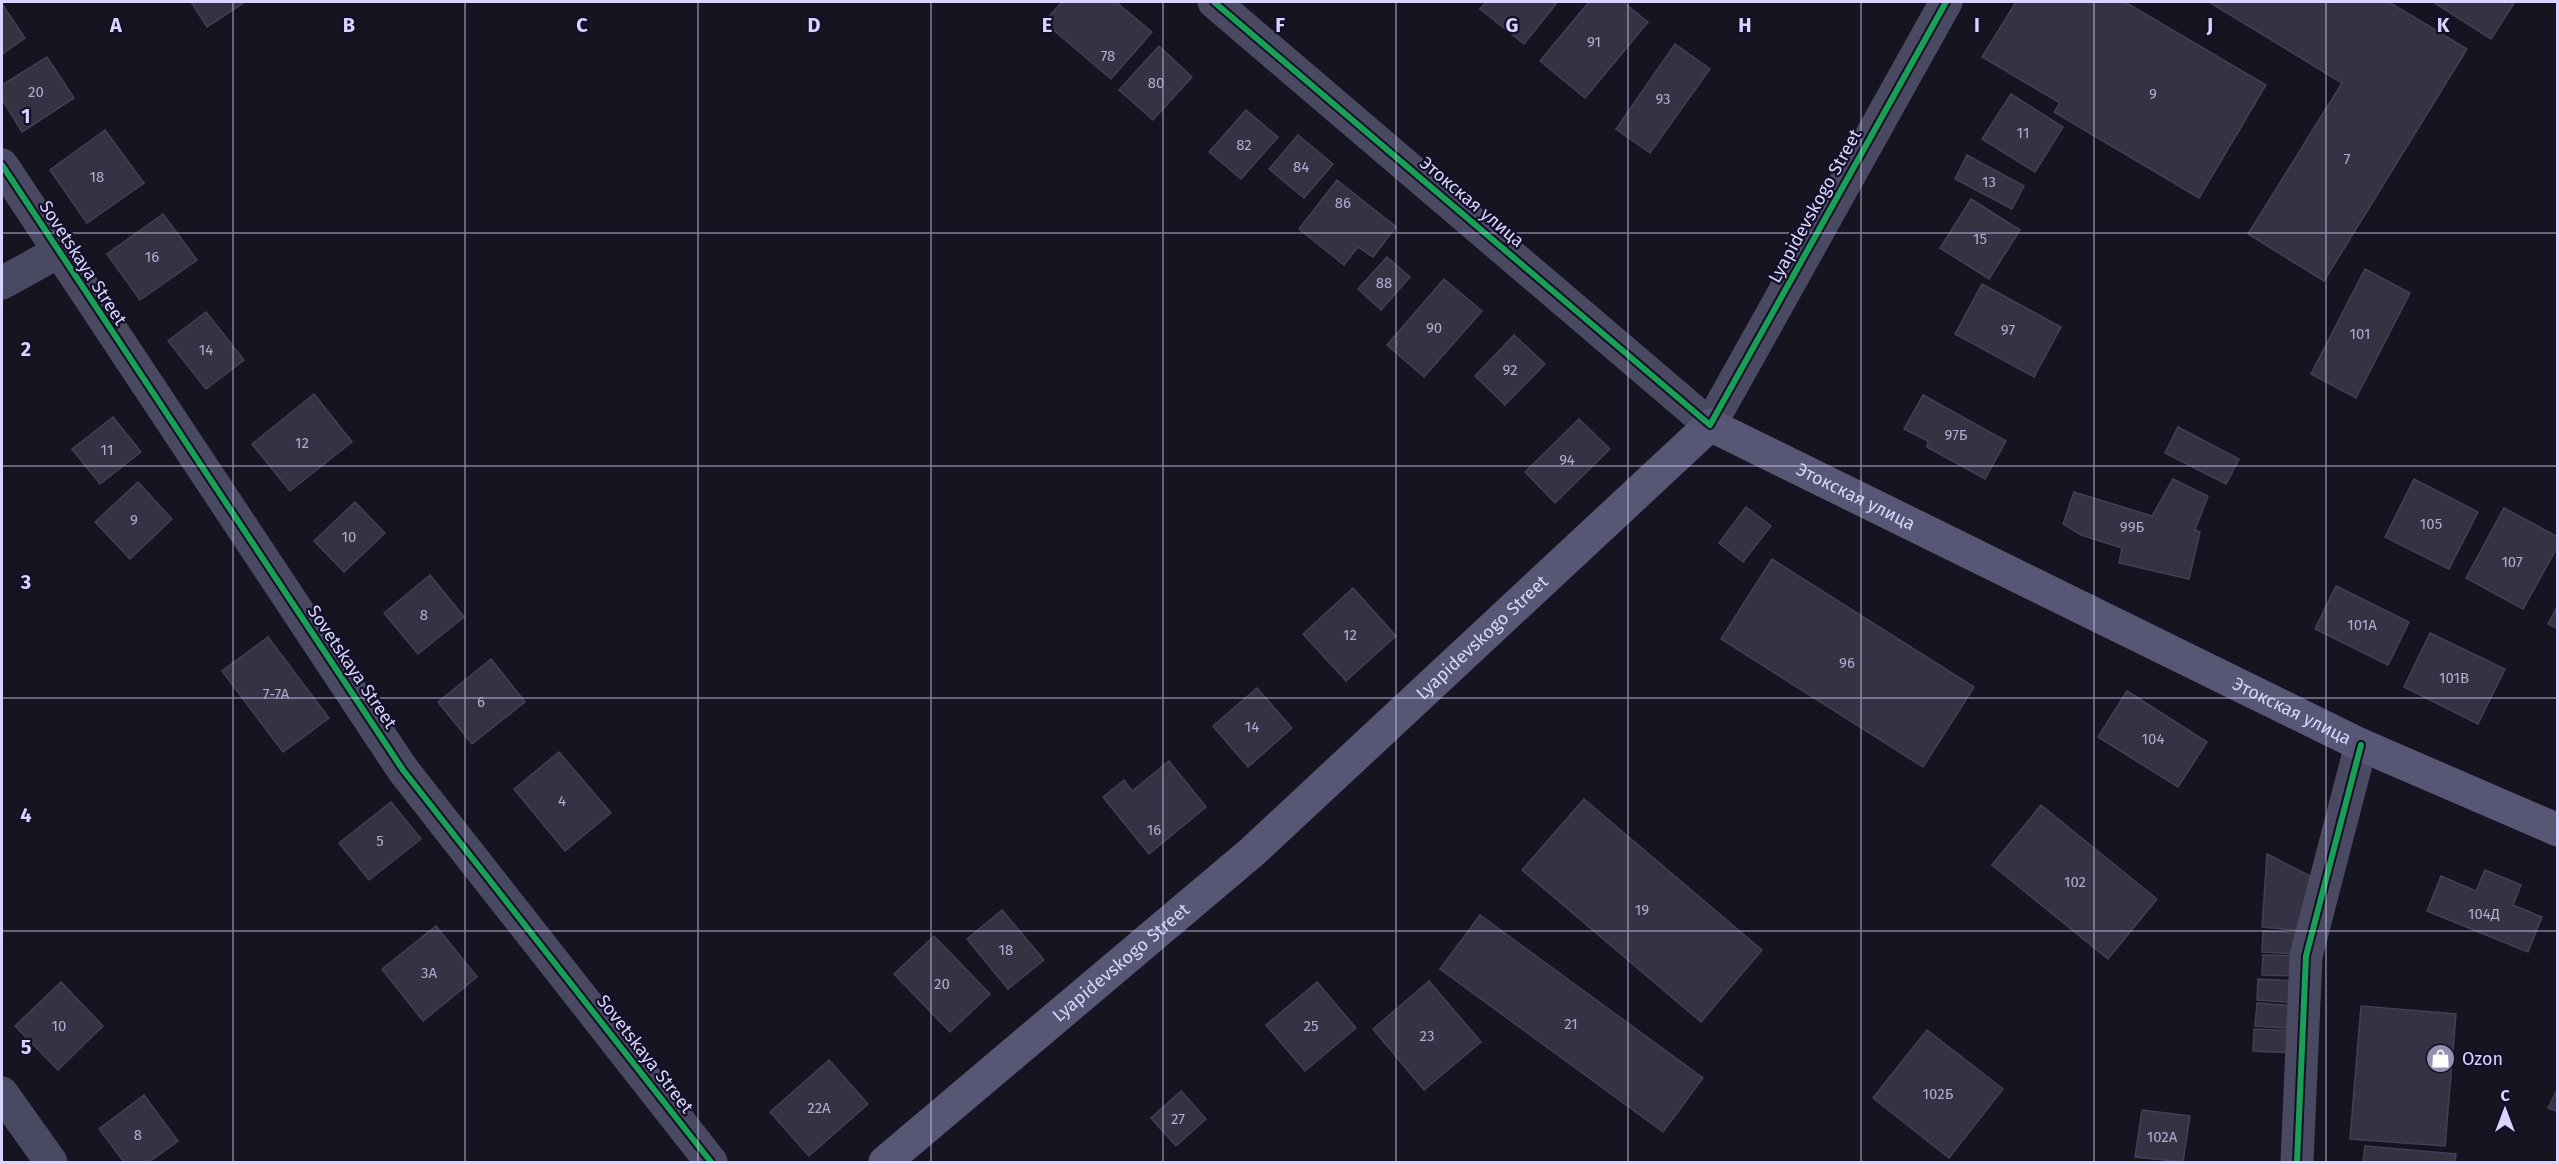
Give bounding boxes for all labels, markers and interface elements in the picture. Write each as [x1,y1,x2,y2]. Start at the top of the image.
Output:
text: A [109,13,123,37]
text: B [343,13,355,37]
text: C [576,13,588,37]
text: D [807,13,821,37]
text: E [1042,13,1052,37]
text: F [1275,13,1285,37]
text: G [1506,13,1518,37]
text: H [1738,13,1752,37]
text: I [1974,13,1980,37]
text: J [2206,13,2213,37]
text: K [2437,13,2450,37]
house number: 91 [1587,33,1601,51]
house number: 78 [1101,47,1115,65]
house number: 80 [1148,74,1164,92]
house number: 20 [28,83,44,101]
house number: 9 [2149,85,2157,103]
house number: 93 [1655,90,1671,108]
text: 1 [21,104,31,128]
house number: 11 [2017,124,2029,142]
street label: Lyapidevskogo Street [1764,125,1867,287]
house number: 82 [1236,136,1252,154]
house number: 7 [2344,150,2351,168]
street label: Этокская улица [1415,152,1529,252]
house number: 84 [1293,158,1309,176]
house number: 18 [90,168,104,186]
house number: 13 [1982,173,1996,191]
house number: 86 [1335,194,1351,212]
street label: Sovetskaya Street [35,197,132,330]
house number: 15 [1973,230,1987,248]
house number: 16 [145,248,159,266]
house number: 88 [1376,274,1392,292]
house number: 90 [1426,319,1442,337]
house number: 97 [2001,321,2015,339]
house number: 101 [2350,325,2371,343]
text: 2 [21,337,31,361]
house number: 14 [199,341,213,359]
house number: 92 [1503,361,1517,379]
house number: 97Б [1945,426,1968,444]
house number: 12 [295,434,309,452]
house number: 11 [101,441,113,459]
house number: 94 [1559,451,1575,469]
street label: Этокская улица [1793,458,1919,535]
house number: 9 [130,511,138,529]
house number: 105 [2420,515,2442,533]
house number: 99Б [2120,518,2145,536]
house number: 10 [342,528,356,546]
house number: 107 [2501,553,2523,571]
text: 3 [20,570,31,594]
street label: Lyapidevskogo Street [1412,570,1553,704]
street label: Sovetskaya Street [303,601,402,733]
house number: 8 [420,606,428,624]
house number: 101А [2347,616,2377,634]
house number: 12 [1343,626,1357,644]
house number: 96 [1839,654,1855,672]
house number: 101В [2439,669,2469,687]
street label: Этокская улица [2229,673,2355,749]
house number: 7-7А [263,685,290,703]
house number: 6 [477,693,485,711]
house number: 14 [1245,718,1259,736]
house number: 104 [2142,730,2164,748]
house number: 4 [558,792,566,810]
text: 4 [20,803,32,827]
house number: 16 [1147,821,1161,839]
house number: 5 [376,832,384,850]
house number: 102 [2064,873,2086,891]
street label: Lyapidevskogo Street [1048,898,1194,1027]
house number: 19 [1635,901,1649,919]
house number: 104Д [2468,905,2500,923]
house number: 18 [999,941,1013,959]
house number: 3А [421,964,437,982]
house number: 20 [934,975,950,993]
street label: Sovetskaya Street [592,990,698,1118]
house number: 21 [1564,1015,1578,1033]
house number: 10 [52,1017,66,1035]
house number: 25 [1304,1017,1318,1035]
house number: 23 [1420,1027,1434,1045]
text: 5 [21,1035,32,1059]
shop icon: Ozon [2425,1043,2457,1075]
place label: Ozon [2462,1048,2503,1070]
north arrow [2475,1080,2535,1140]
house number: 102Б [1923,1085,1954,1103]
text: С [2500,1086,2510,1105]
house number: 22А [807,1099,831,1117]
house number: 27 [1171,1110,1185,1128]
house number: 8 [134,1126,142,1144]
house number: 102А [2147,1128,2178,1146]

